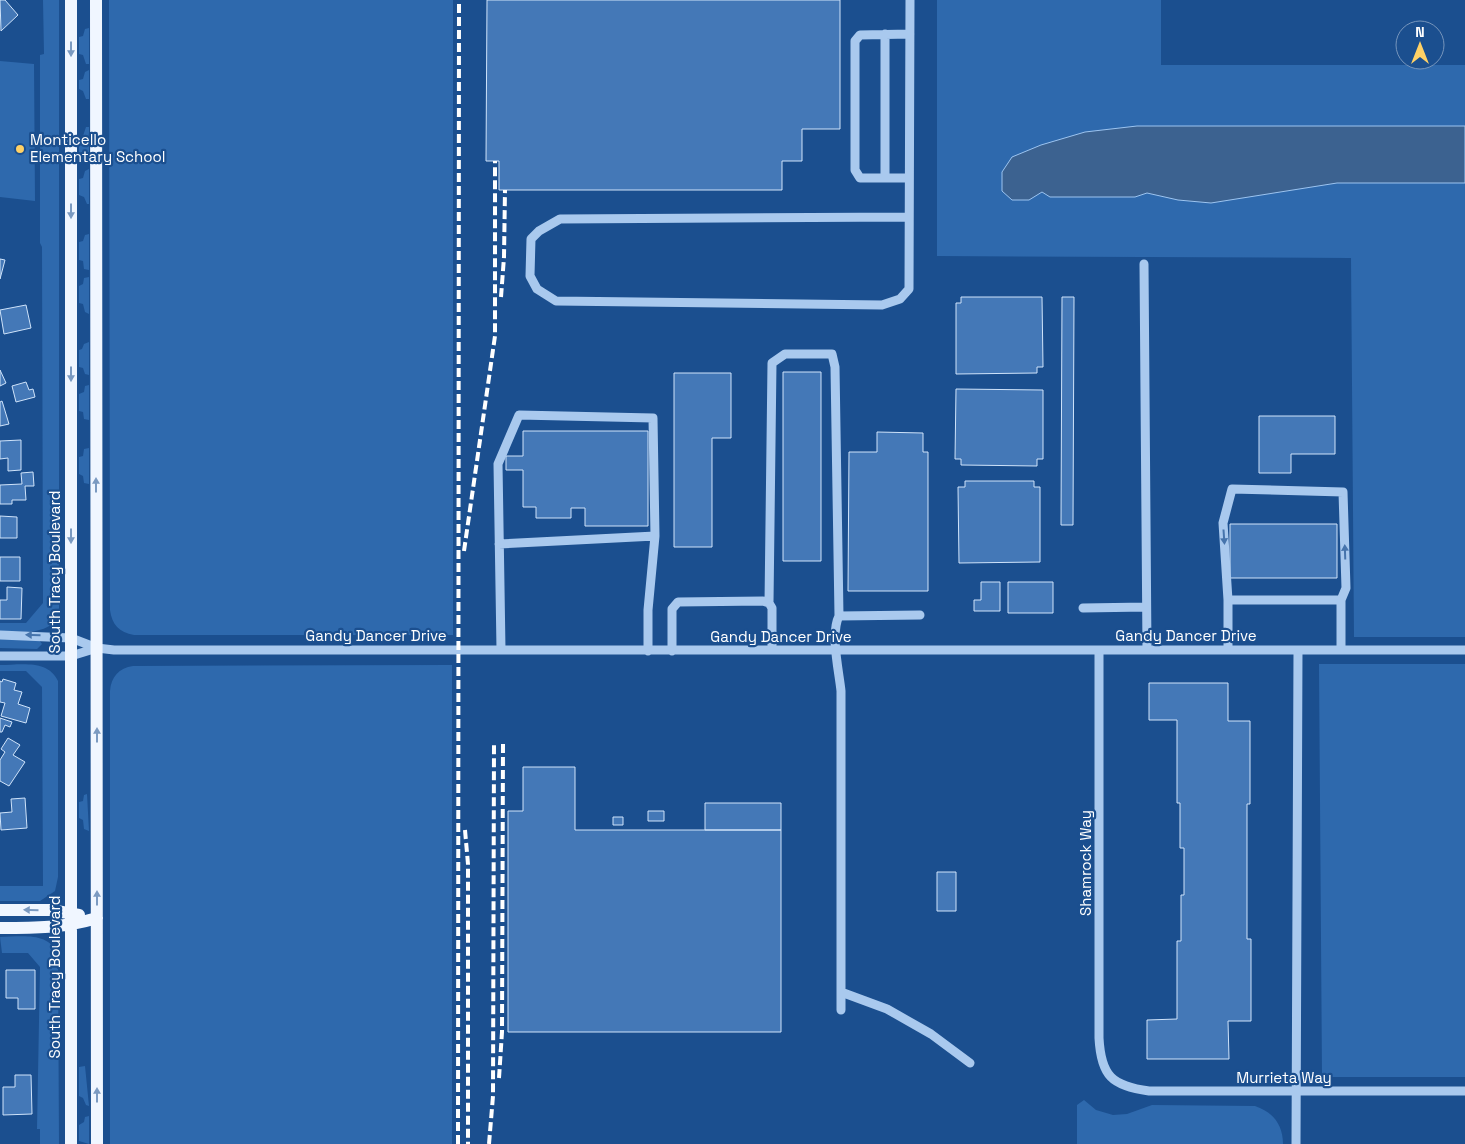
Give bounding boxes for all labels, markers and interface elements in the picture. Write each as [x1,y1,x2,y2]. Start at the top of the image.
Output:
north arrow [1395,20,1445,70]
text: N [1415,23,1425,41]
one-way arrow [67,41,75,57]
place label: Monticello Elementary School [30,130,166,166]
marker: Monticello Elementary School [14,143,26,155]
one-way arrow [67,203,75,219]
one-way arrow [67,366,75,382]
one-way arrow [92,477,100,493]
street label: South Tracy Boulevard [45,491,64,653]
one-way arrow [67,528,75,544]
one-way arrow [1221,529,1229,545]
one-way arrow [1340,544,1348,560]
street label: Gandy Dancer Drive [305,626,447,645]
street label: Gandy Dancer Drive [1115,626,1257,645]
street label: Gandy Dancer Drive [710,627,852,646]
one-way arrow [24,631,40,639]
one-way arrow [93,727,101,743]
street label: Shamrock Way [1076,810,1095,916]
one-way arrow [93,890,101,906]
street label: South Tracy Boulevard [45,896,64,1058]
one-way arrow [23,906,39,914]
street label: Murrieta Way [1236,1068,1332,1087]
one-way arrow [93,1087,101,1103]

